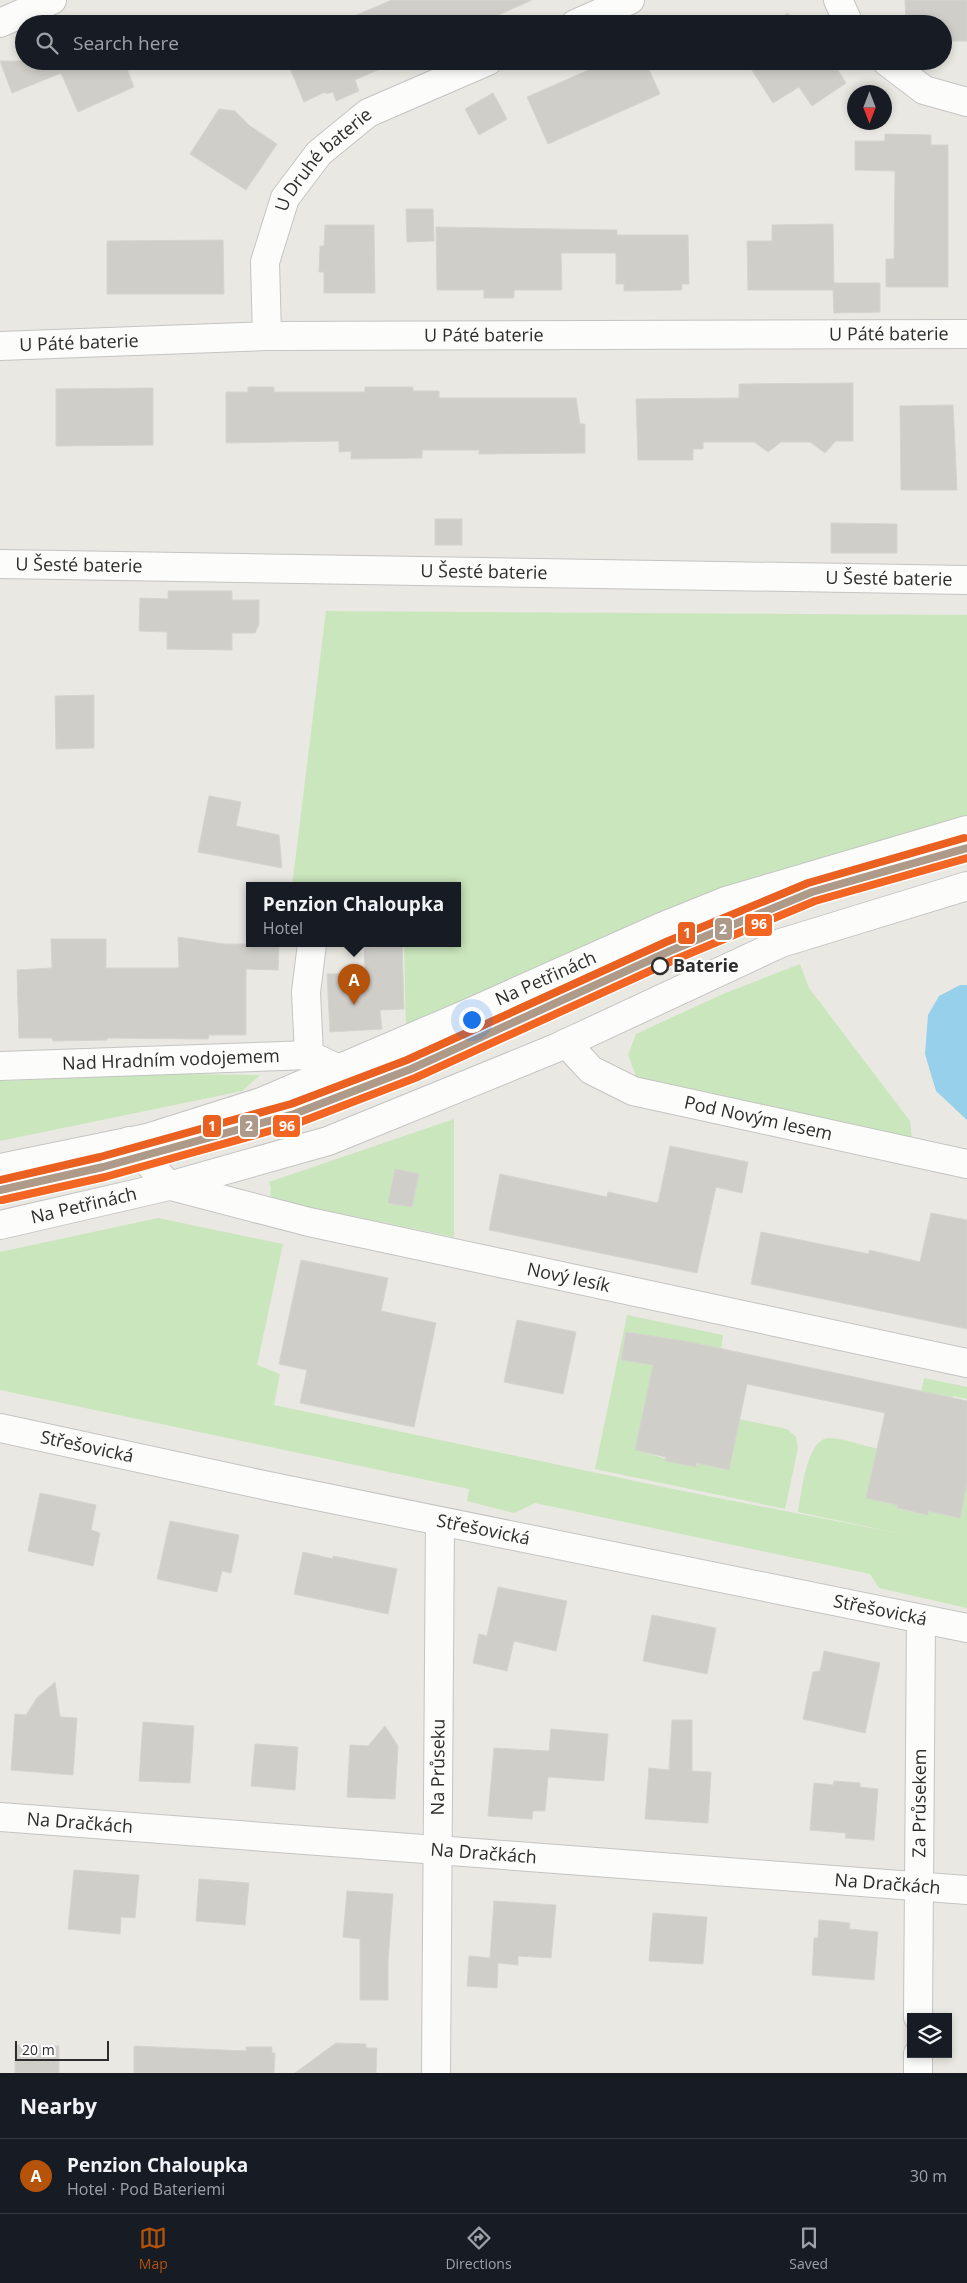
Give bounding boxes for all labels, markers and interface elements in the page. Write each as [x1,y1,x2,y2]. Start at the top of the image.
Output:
search box [15,15,952,70]
icon: search [33,29,61,57]
text: Search here [73,30,179,56]
north arrow [847,85,892,130]
street label: U Druhé baterie [269,102,376,214]
street label: U Páté baterie [829,321,949,345]
street label: U Páté baterie [424,322,544,347]
street label: U Páté baterie [19,328,139,356]
street label: U Šesté baterie [15,551,143,577]
street label: U Šesté baterie [420,558,548,584]
street label: U Šesté baterie [825,565,953,591]
popup [246,882,461,947]
text: Penzion Chaloupka [263,891,444,917]
line badge: 96 [744,913,773,937]
text: 96 [751,914,767,933]
text: Hotel [263,917,303,939]
line badge: 2 [714,917,733,941]
text: 2 [719,919,727,938]
line badge: 1 [677,921,696,945]
text: 1 [683,923,691,942]
street label: Na Petřinách [491,945,600,1011]
place label: Baterie [673,953,739,977]
marker: Baterie [651,957,669,975]
pin: A [338,964,370,1005]
your location [459,1007,485,1033]
street label: Nad Hradním vodojemem [62,1043,280,1075]
street label: Pod Novým lesem [682,1090,835,1145]
line badge: 1 [202,1114,222,1138]
line badge: 2 [239,1114,259,1138]
line badge: 96 [272,1114,301,1138]
text: 1 [208,1116,216,1135]
text: 2 [245,1116,253,1135]
text: 96 [279,1116,295,1135]
street label: Na Petřinách [28,1181,139,1229]
street label: Nový lesík [525,1256,613,1297]
street label: Střešovická [38,1424,136,1468]
street label: Střešovická [435,1508,532,1550]
street label: Střešovická [832,1588,929,1631]
street label: Na Průseku [425,1719,450,1815]
street label: Za Průsekem [906,1748,931,1858]
street label: Na Dračkách [26,1806,134,1838]
street label: Na Dračkách [430,1837,538,1868]
street label: Na Dračkách [834,1867,942,1899]
map controls [907,2013,952,2058]
button: layers [907,2013,952,2058]
scale bar [15,2038,109,2061]
text: 20 m [22,2040,55,2059]
text: Nearby [20,2092,97,2120]
text: Penzion Chaloupka [67,2152,248,2178]
text: A [30,2165,42,2187]
text: 30 m [910,2165,947,2187]
text: Hotel · Pod Bateriemi [67,2178,225,2200]
tab: Map [139,2224,168,2273]
tab: Directions [445,2224,512,2273]
tab: Saved [789,2224,828,2273]

